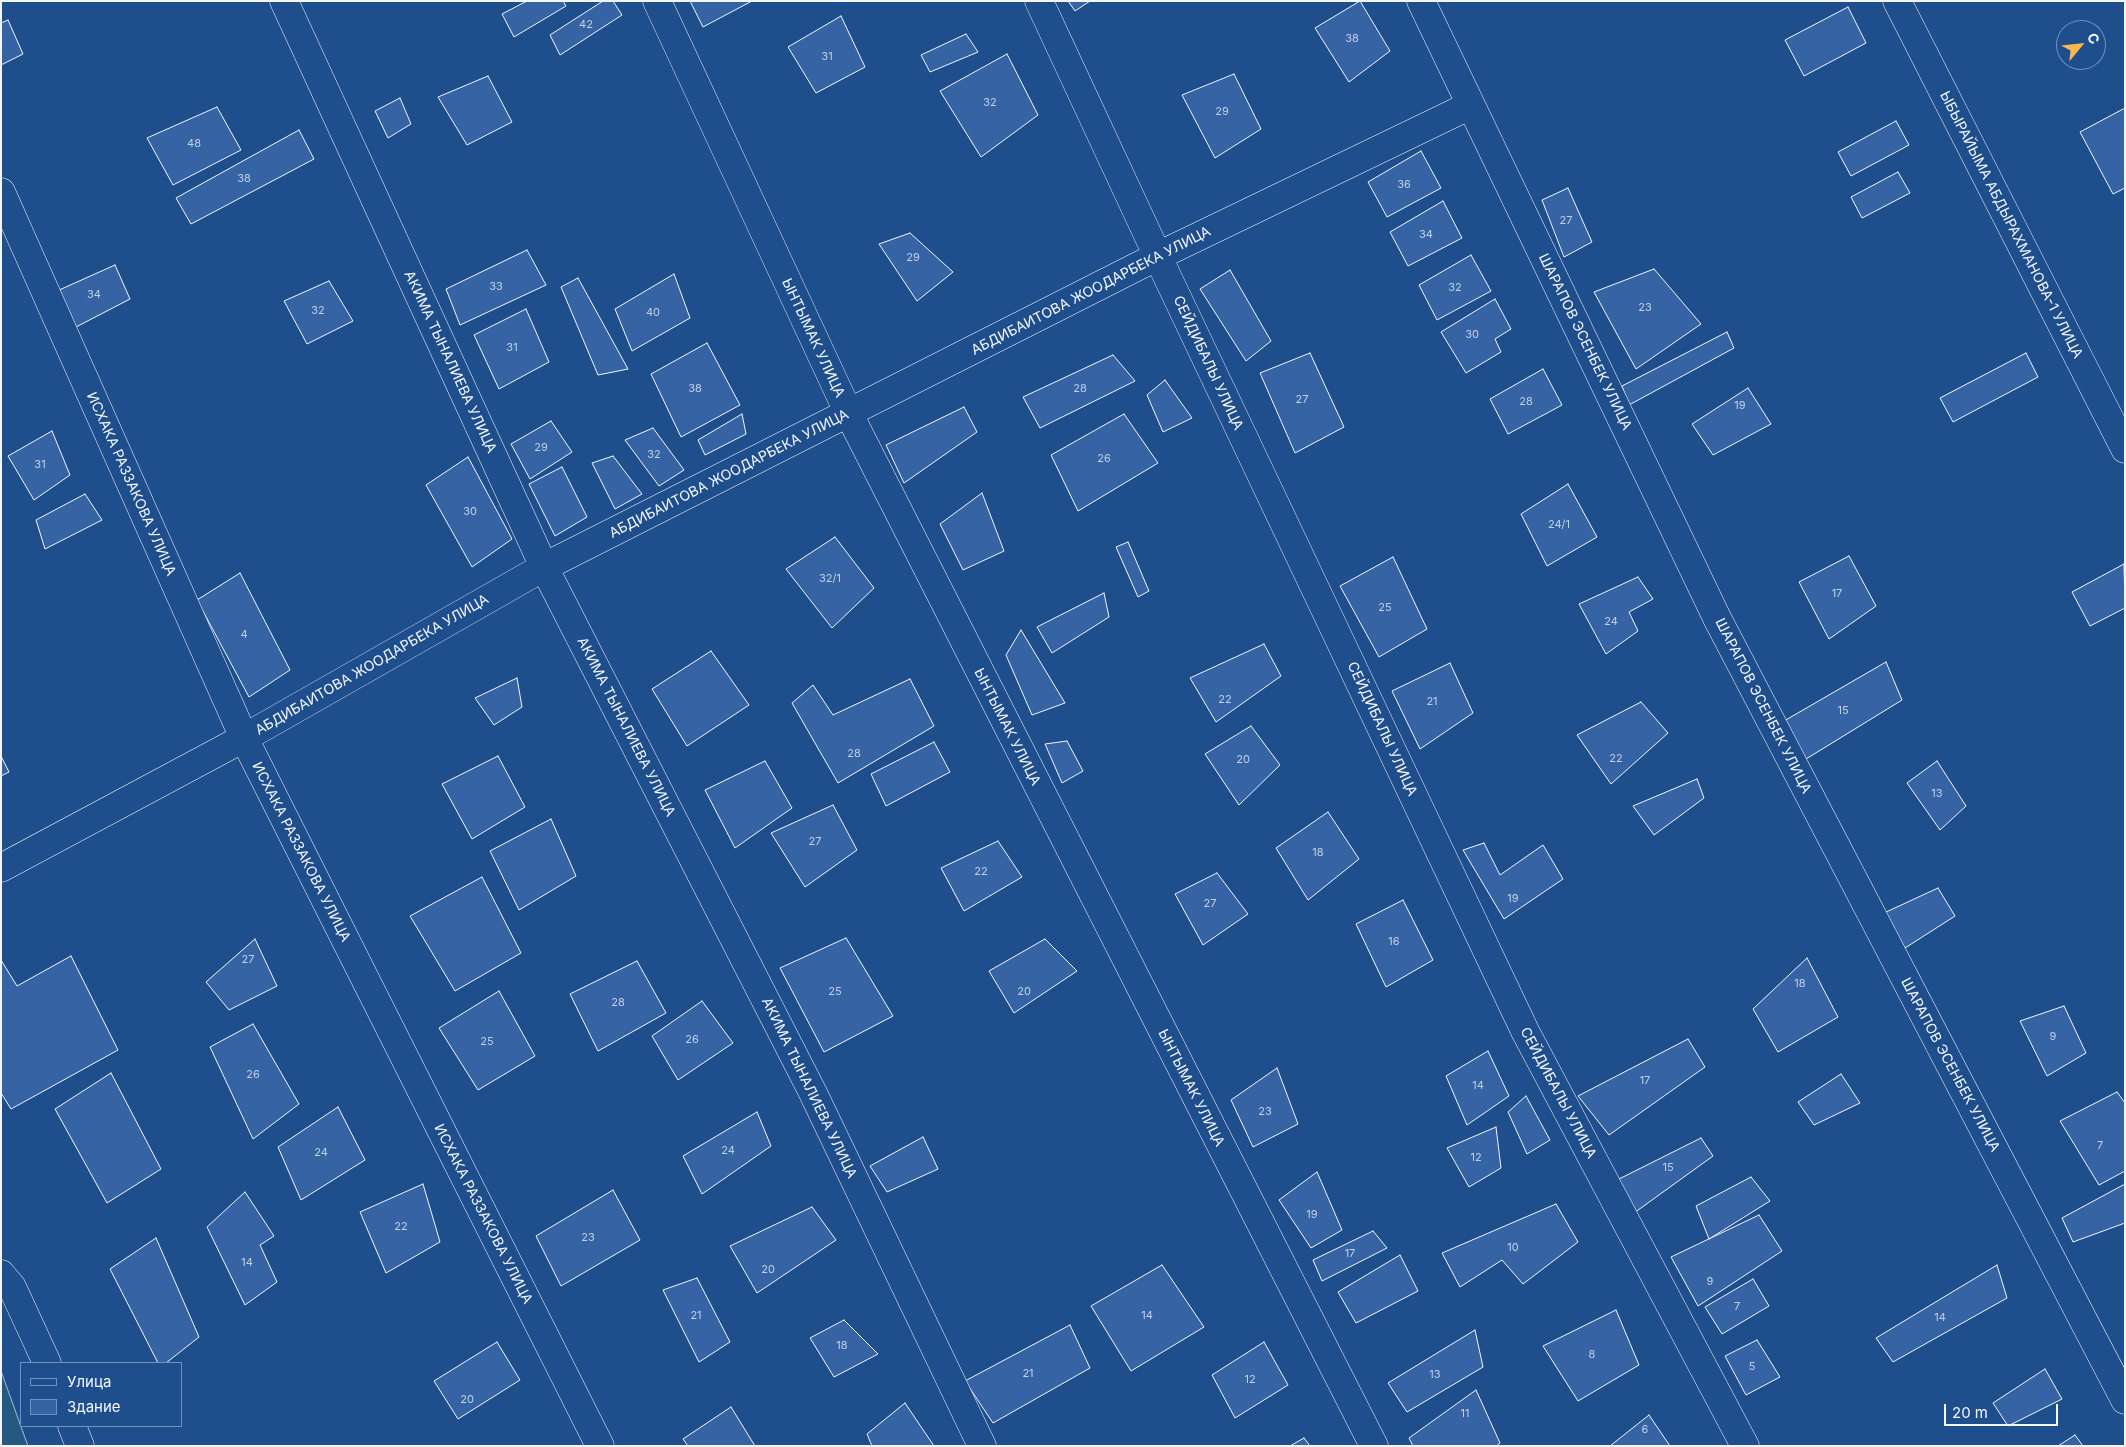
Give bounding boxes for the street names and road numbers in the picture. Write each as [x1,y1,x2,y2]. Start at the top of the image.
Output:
street label: ЫБЫРАЙЫМА АБДЫРАХМАНОВА-1 УЛИЦА [1936,89,2086,361]
street label: АБДИБАИТОВА ЖООДАРБЕКА УЛИЦА [968,223,1214,359]
street label: ШАРАПОВ ЭСЕНБЕК УЛИЦА [1535,251,1635,433]
street label: АКИМА ТЫНАЛИЕВА УЛИЦА [400,268,500,456]
street label: ЫНТЫМАК УЛИЦА [778,276,848,400]
street label: СЕЙДИБАЛЫ УЛИЦА [1169,293,1247,433]
street label: ИСХАКА РАЗЗАКОВА УЛИЦА [83,390,179,578]
street label: АБДИБАИТОВА ЖООДАРБЕКА УЛИЦА [606,406,852,542]
street label: АБДИБАИТОВА ЖООДАРБЕКА УЛИЦА [252,591,492,739]
street label: ШАРАПОВ ЭСЕНБЕК УЛИЦА [1711,616,1815,796]
street label: АКИМА ТЫНАЛИЕВА УЛИЦА [573,634,679,820]
street label: СЕЙДИБАЛЫ УЛИЦА [1343,659,1421,799]
street label: ЫНТЫМАК УЛИЦА [970,666,1044,788]
street label: ИСХАКА РАЗЗАКОВА УЛИЦА [248,759,354,945]
street label: ШАРАПОВ ЭСЕНБЕК УЛИЦА [1897,975,2003,1155]
street label: АКИМА ТЫНАЛИЕВА УЛИЦА [758,995,860,1181]
street label: СЕЙДИБАЛЫ УЛИЦА [1516,1024,1600,1162]
street label: ЫНТЫМАК УЛИЦА [1154,1027,1228,1149]
street label: ИСХАКА РАЗЗАКОВА УЛИЦА [430,1121,536,1307]

